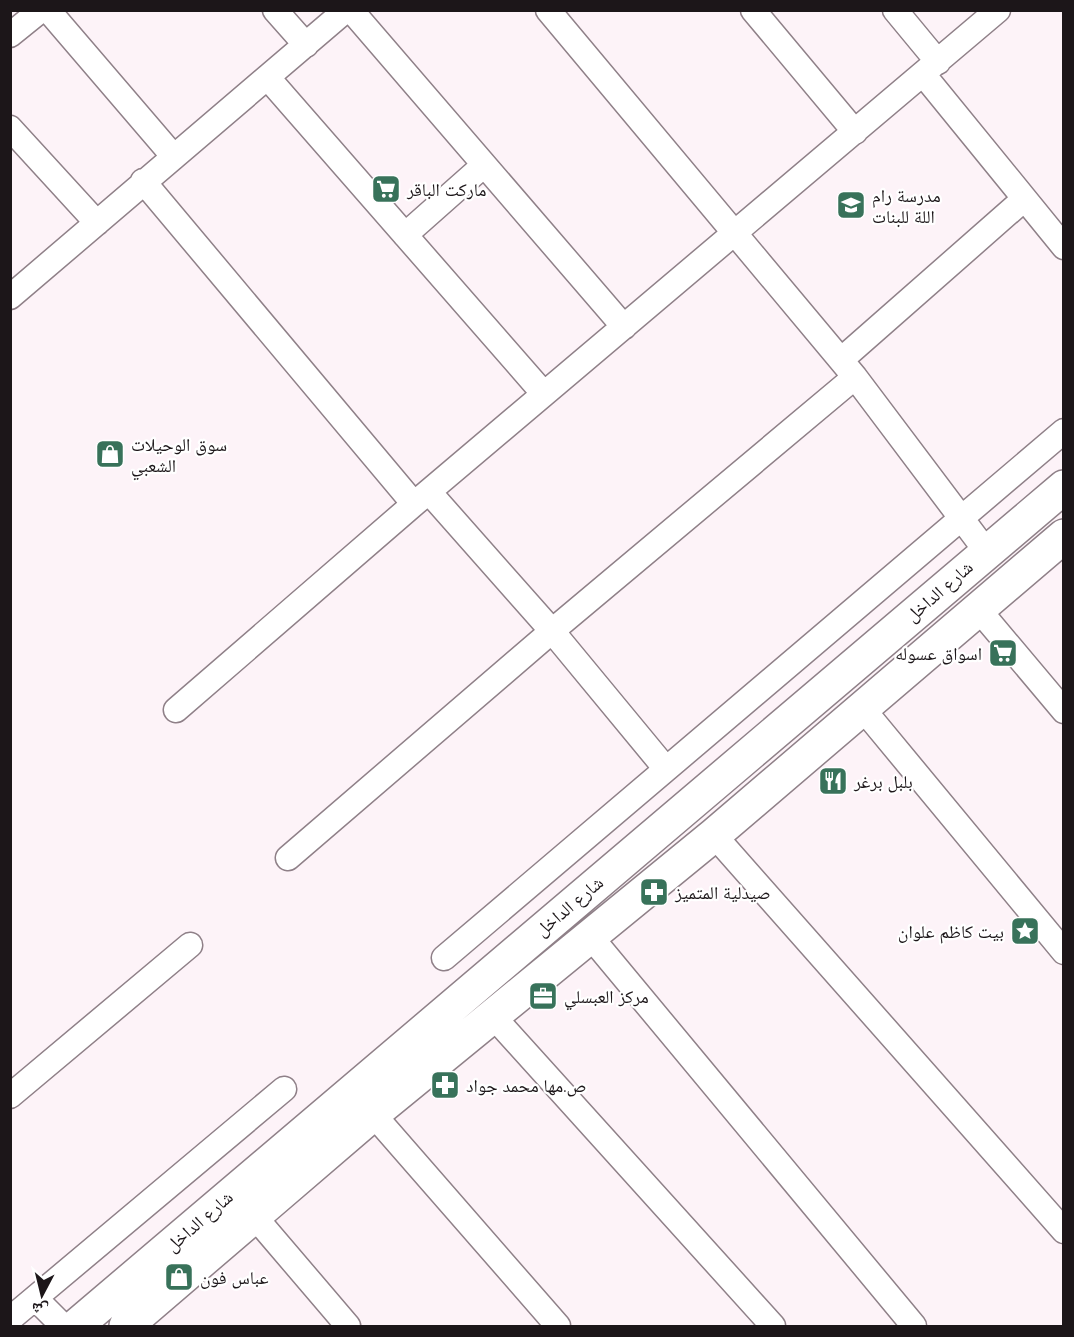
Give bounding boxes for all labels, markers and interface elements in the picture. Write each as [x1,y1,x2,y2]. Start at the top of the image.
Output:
supermarket icon: ماركت الباقر [370,173,402,205]
place label: ماركت الباقر [406,178,487,201]
place label: مدرسة رام اللة للبنات [872,184,941,228]
school or university icon: مدرسة رام اللة للبنات [835,189,867,221]
place label: سوق الوحيلات الشعبي [131,433,227,480]
shop icon: سوق الوحيلات الشعبي [94,438,126,470]
street label: شارع الداخل [900,555,978,627]
supermarket icon: اسواق عسوله [987,637,1019,669]
place label: اسواق عسوله [895,642,982,665]
restaurant icon: بلبل برغر [817,765,849,797]
place label: بلبل برغر [853,770,913,793]
street label: شارع الداخل [530,871,608,941]
pharmacy icon: صيدلية المتميز [638,876,670,908]
place label: صيدلية المتميز [674,881,771,904]
place icon: بيت كاظم علوان [1009,915,1041,947]
place label: بيت كاظم علوان [898,920,1004,944]
office icon: مركز العبسلي [527,980,559,1012]
place label: مركز العبسلي [564,985,649,1011]
pharmacy icon: ص.مها محمد جواد [429,1069,461,1101]
place label: ص.مها محمد جواد [466,1074,586,1097]
street label: شارع الداخل [160,1185,238,1257]
shop icon: عباس فون [163,1261,195,1293]
north arrow [12,1265,72,1325]
place label: عباس فون [200,1266,269,1289]
text: ش [31,1299,50,1321]

